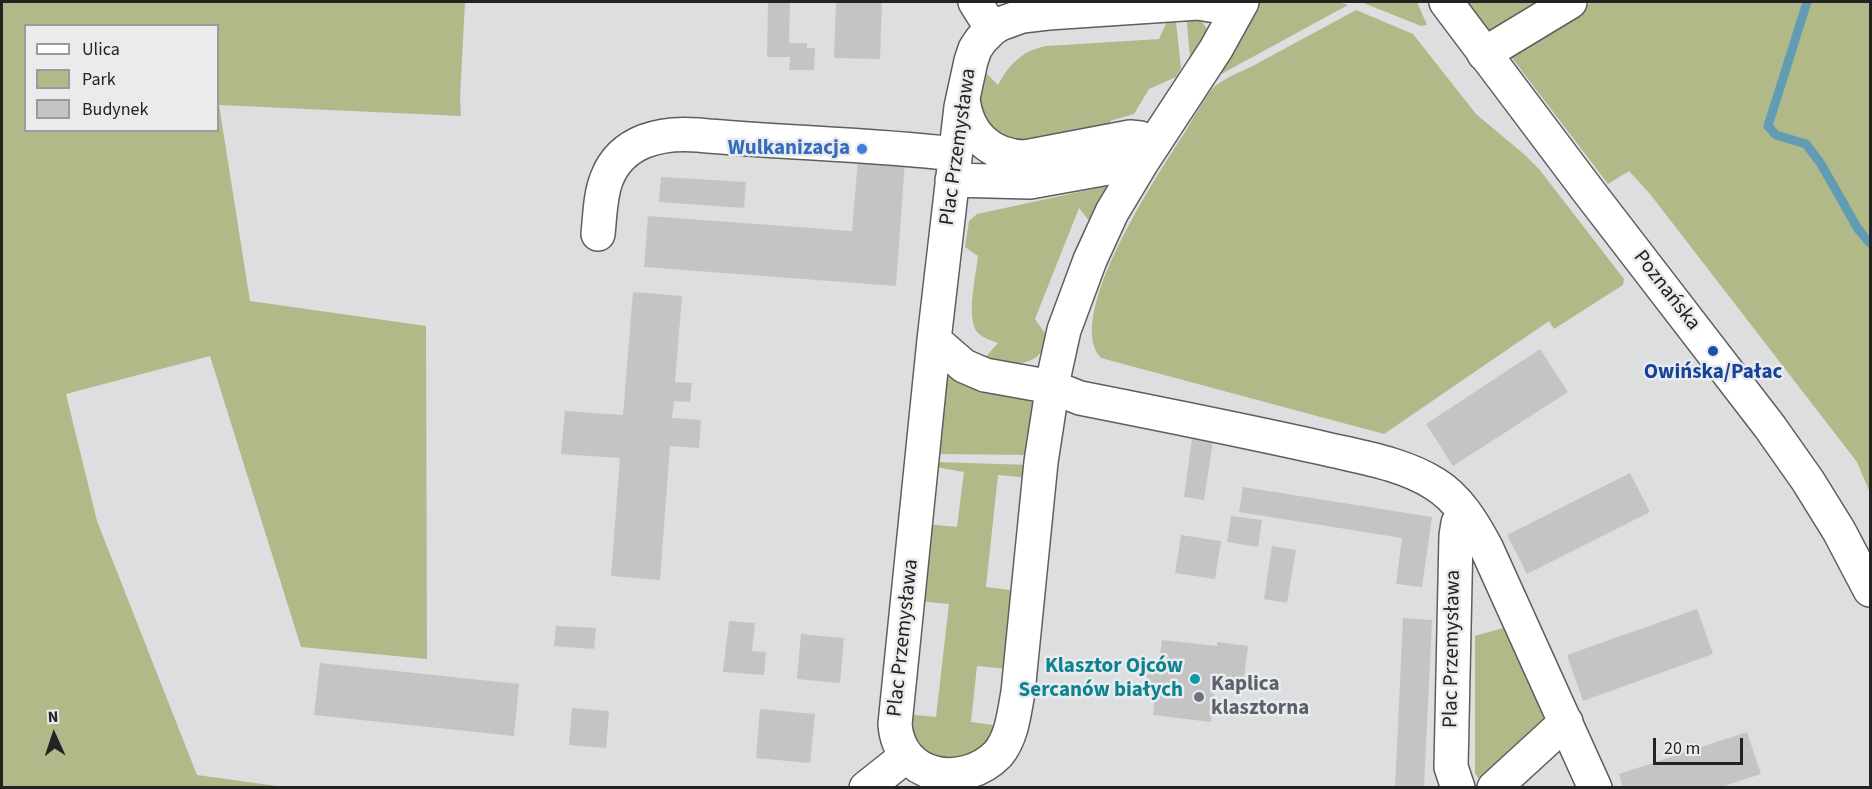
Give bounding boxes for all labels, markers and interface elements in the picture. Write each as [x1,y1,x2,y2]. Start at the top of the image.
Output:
legend [24,24,219,132]
text: Ulica [82,37,120,62]
text: Park [82,67,116,92]
street label: Plac Przemysława [936,67,982,227]
text: Budynek [82,97,148,122]
place label: Wulkanizacja [728,136,850,162]
marker: Wulkanizacja [855,142,869,156]
street label: Poznańska [1627,246,1705,336]
marker: Owińska/Pałac [1706,344,1720,358]
place label: Owińska/Pałac [1644,360,1782,386]
street label: Plac Przemysława [883,558,925,718]
street label: Plac Przemysława [1439,570,1467,728]
place label: Klasztor Ojców Sercanów białych [1019,654,1183,704]
marker: Klasztor Ojców Sercanów białych [1188,672,1202,686]
place label: Kaplica klasztorna [1211,672,1309,722]
marker: Kaplica klasztorna [1192,690,1206,704]
north arrow [24,705,84,765]
text: N [47,706,59,728]
scale bar [1656,726,1746,764]
text: 20 m [1664,736,1700,761]

